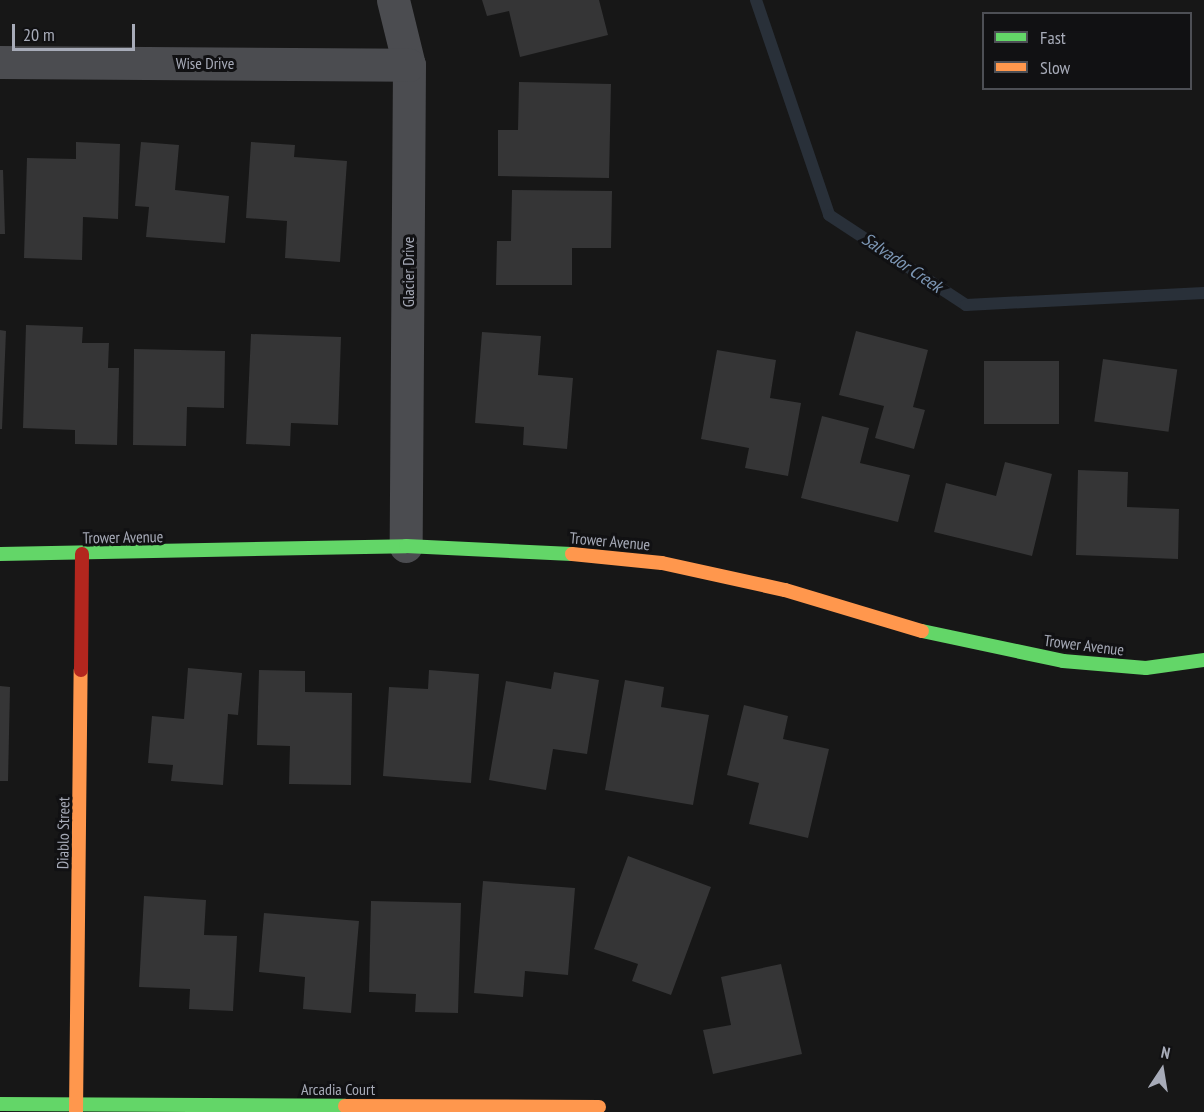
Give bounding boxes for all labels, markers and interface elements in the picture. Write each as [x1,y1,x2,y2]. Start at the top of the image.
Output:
scale bar [15,12,138,50]
legend [982,12,1192,90]
text: 20 m [23,23,55,46]
text: Fast [1040,26,1066,49]
street label: Wise Drive [176,53,234,73]
text: Slow [1040,56,1070,79]
water label: Salvador Creek [858,228,946,298]
street label: Glacier Drive [398,237,418,307]
street label: Trower Avenue [82,527,164,547]
street label: Trower Avenue [569,528,651,554]
street label: Trower Avenue [1043,631,1125,659]
street label: Diablo Street [53,797,73,869]
north arrow [1132,1040,1192,1100]
text: N [1159,1042,1172,1063]
street label: Arcadia Court [301,1079,375,1099]

